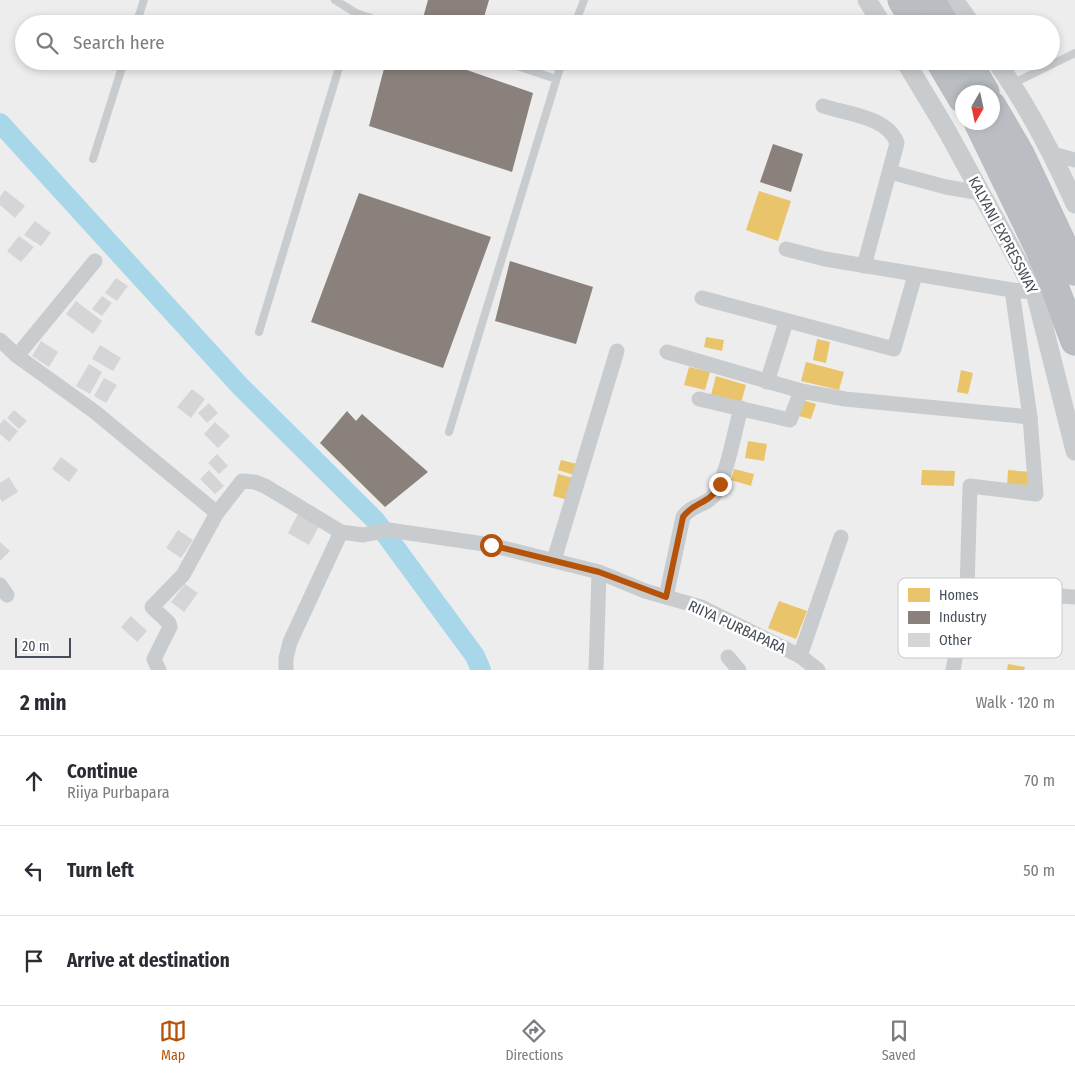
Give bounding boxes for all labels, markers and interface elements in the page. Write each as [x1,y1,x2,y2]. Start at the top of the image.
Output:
search box [15,15,1060,70]
icon: search [33,29,61,57]
text: Search here [73,31,165,54]
north arrow [955,85,1000,130]
street label: KALYANI EXPRESSWAY [965,173,1042,297]
route end [709,473,732,496]
route start [480,534,503,557]
legend [898,578,1062,658]
text: Homes [939,587,979,604]
street label: RIIYA PURBAPARA [685,596,789,658]
text: Industry [939,609,987,626]
text: Other [939,632,972,649]
scale bar [15,635,71,658]
text: 20 m [22,638,50,655]
text: 2 min [20,690,67,716]
text: Walk · 120 m [976,693,1055,712]
text: Continue [67,760,138,783]
icon: ahead [20,767,48,795]
text: 70 m [1024,771,1055,790]
text: Riiya Purbapara [67,783,170,802]
icon: left [20,857,48,885]
text: Turn left [67,859,134,882]
text: 50 m [1023,861,1055,880]
icon: arrive [20,947,48,975]
text: Arrive at destination [67,949,230,972]
tab: Map [159,1017,187,1064]
tab: Directions [505,1017,563,1064]
tab: Saved [882,1017,916,1064]

